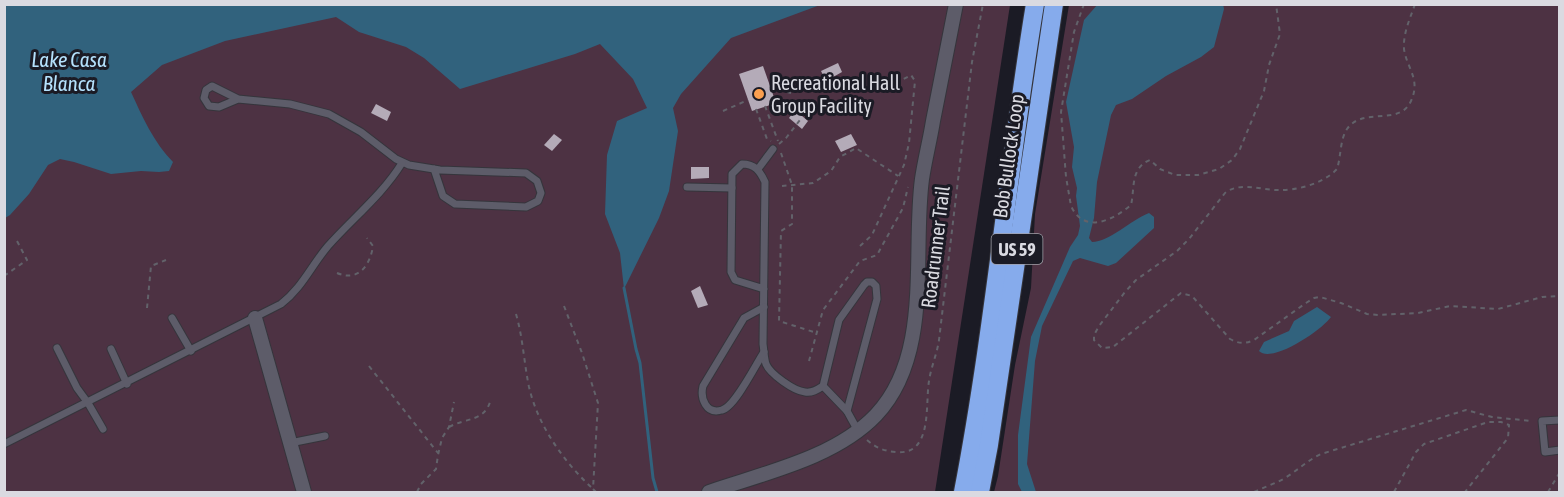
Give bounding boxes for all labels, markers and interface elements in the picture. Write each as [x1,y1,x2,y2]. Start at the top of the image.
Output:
water label: Lake Casa Blanca [31,47,107,95]
place label: Recreational Hall Group Facility [771,71,901,117]
marker: Recreational Hall Group Facility [752,87,766,101]
street label: Bob Bullock Loop [988,93,1028,219]
street label: Roadrunner Trail [916,184,954,310]
road number: US 59 [992,234,1042,264]

